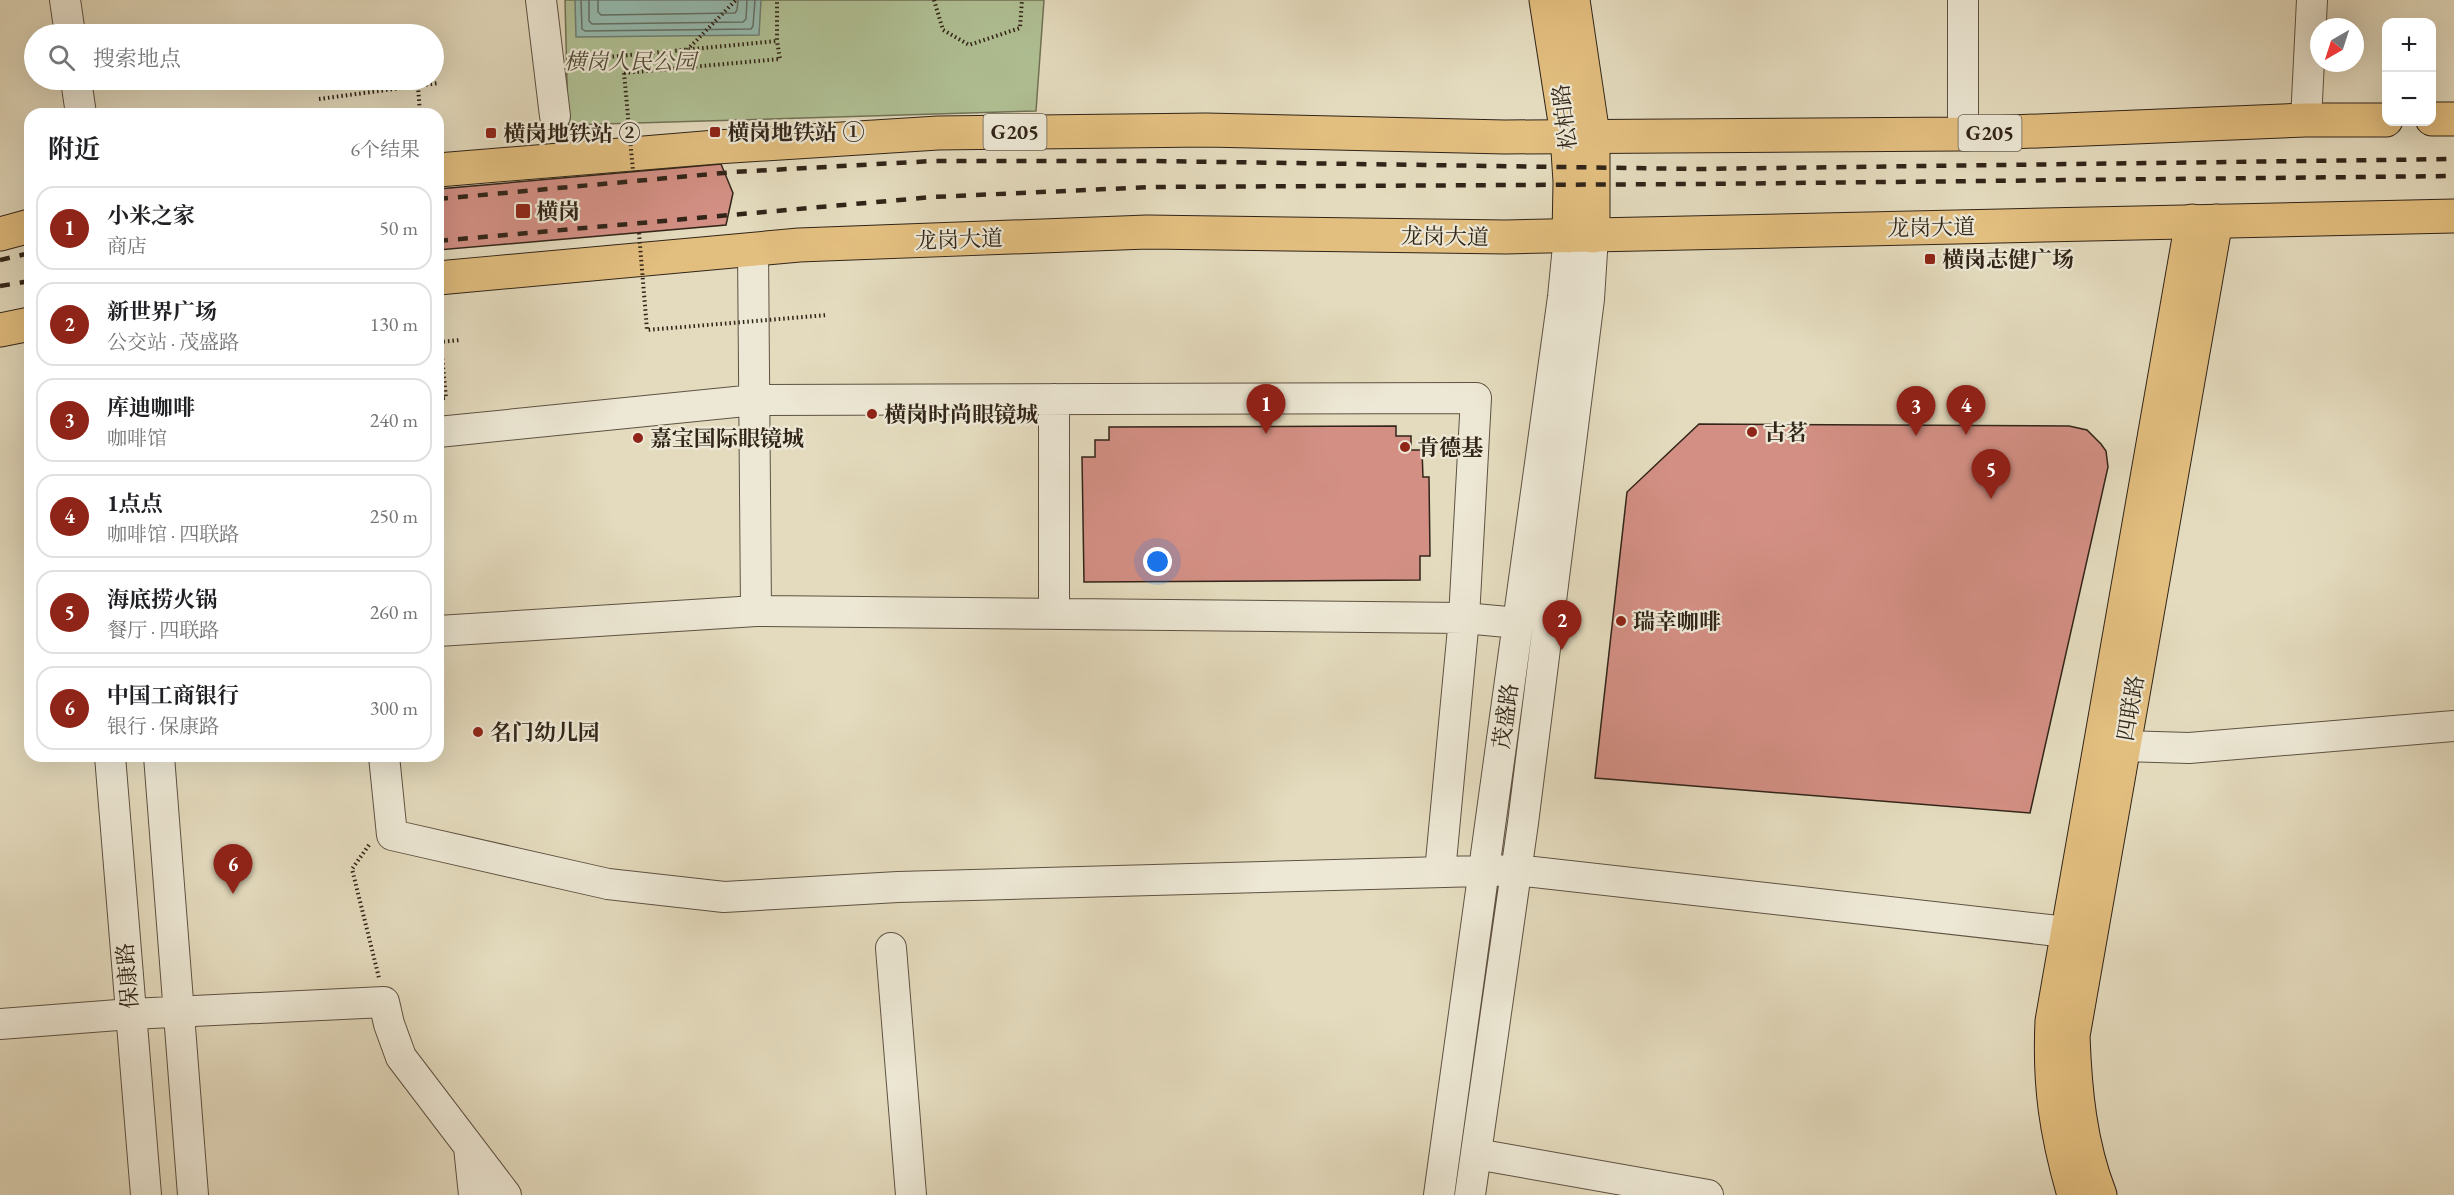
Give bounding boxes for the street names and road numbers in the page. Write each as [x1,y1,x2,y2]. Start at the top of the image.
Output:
street label: 松柏路 [1546,82,1583,151]
road number: G205 [984,114,1046,150]
road number: G205 [1958,115,2022,151]
street label: 龙岗大道 [1887,212,1975,243]
street label: 龙岗大道 [1401,221,1489,252]
street label: 龙岗大道 [915,223,1004,256]
street label: 四联路 [2110,673,2151,743]
street label: 茂盛路 [1487,681,1524,751]
street label: 保康路 [110,942,145,1010]

